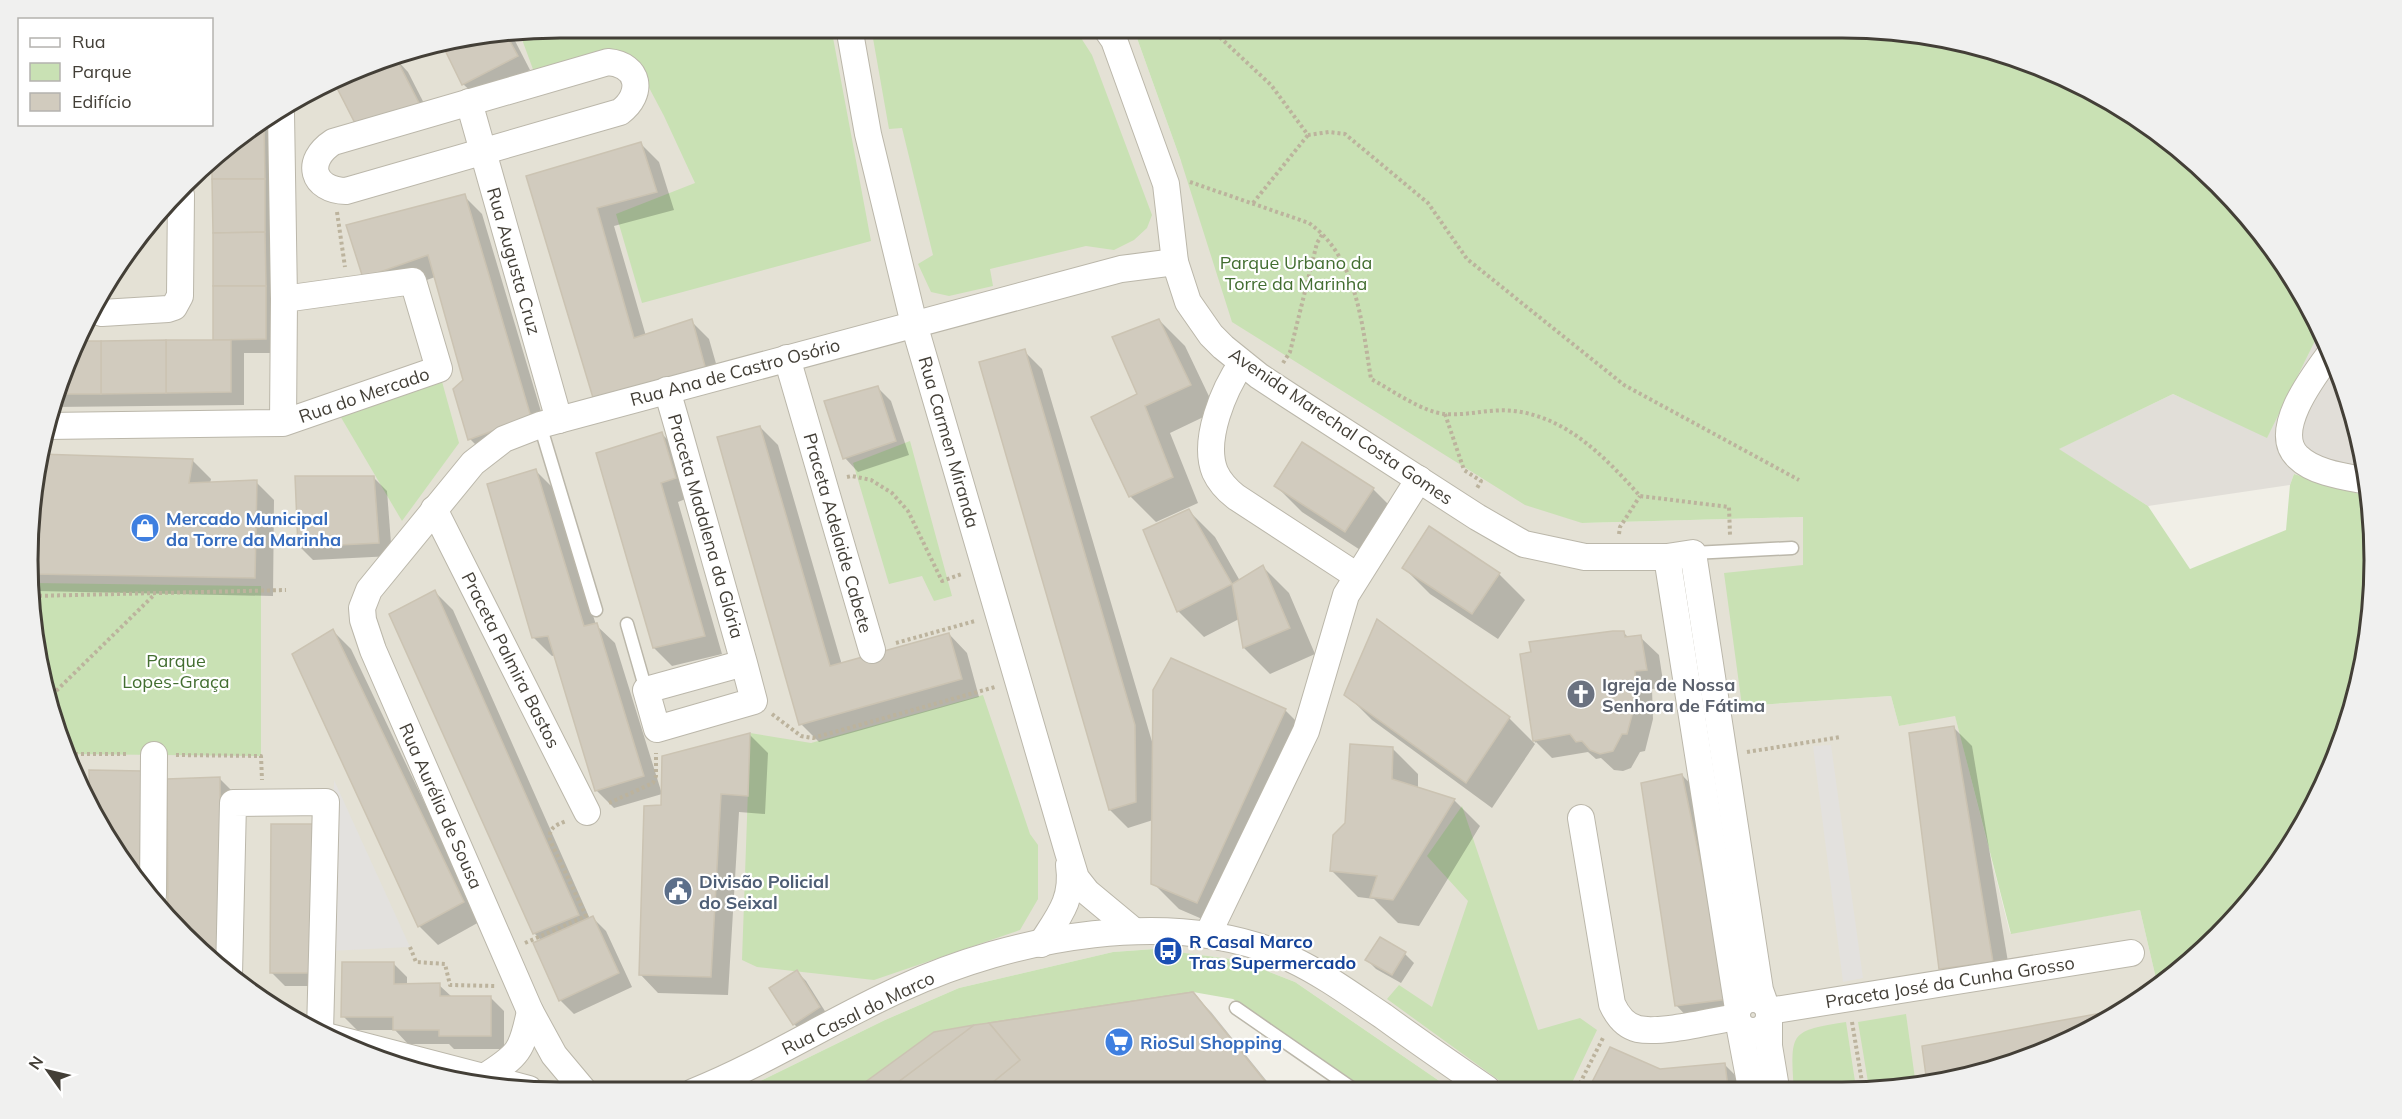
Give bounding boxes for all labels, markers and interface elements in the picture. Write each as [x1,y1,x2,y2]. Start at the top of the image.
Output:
legend [18,18,213,126]
text: Rua [72,30,106,53]
text: Parque [72,60,131,83]
text: Edifício [72,90,131,113]
street label: Rua Augusta Cruz [482,185,546,337]
park label: Parque Urbano da Torre da Marinha [1220,251,1372,295]
street label: Rua Ana de Castro Osório [627,333,843,411]
street label: Avenida Marechal Costa Gomes [1225,342,1457,510]
street label: Rua Carmen Miranda [913,353,985,531]
street label: Rua do Mercado [296,362,432,428]
street label: Praceta Madalena da Glória [663,411,749,641]
street label: Praceta Adelaide Cabete [798,430,878,636]
place label: Mercado Municipal da Torre da Marinha [166,507,341,551]
shop icon: Mercado Municipal da Torre da Marinha [129,512,161,544]
street label: Praceta Palmira Bastos [457,568,565,752]
park label: Parque Lopes-Graça [122,649,230,693]
place label: Igreja de Nossa Senhora de Fátima [1602,673,1765,717]
church icon: Igreja de Nossa Senhora de Fátima [1565,678,1597,710]
street label: Rua Aurélia de Sousa [394,719,488,893]
place label: Divisão Policial do Seixal [699,870,829,914]
public building icon: Divisão Policial do Seixal [662,875,694,907]
place label: R Casal Marco Tras Supermercado [1189,930,1356,974]
bus stop icon: R Casal Marco Tras Supermercado [1152,935,1184,967]
street label: Praceta José da Cunha Grosso [1824,951,2076,1013]
street label: Rua Casal do Marco [778,966,938,1060]
supermarket icon: RioSul Shopping [1103,1026,1135,1058]
place label: RioSul Shopping [1140,1031,1282,1054]
north arrow [18,1041,78,1101]
text: N [24,1052,47,1073]

